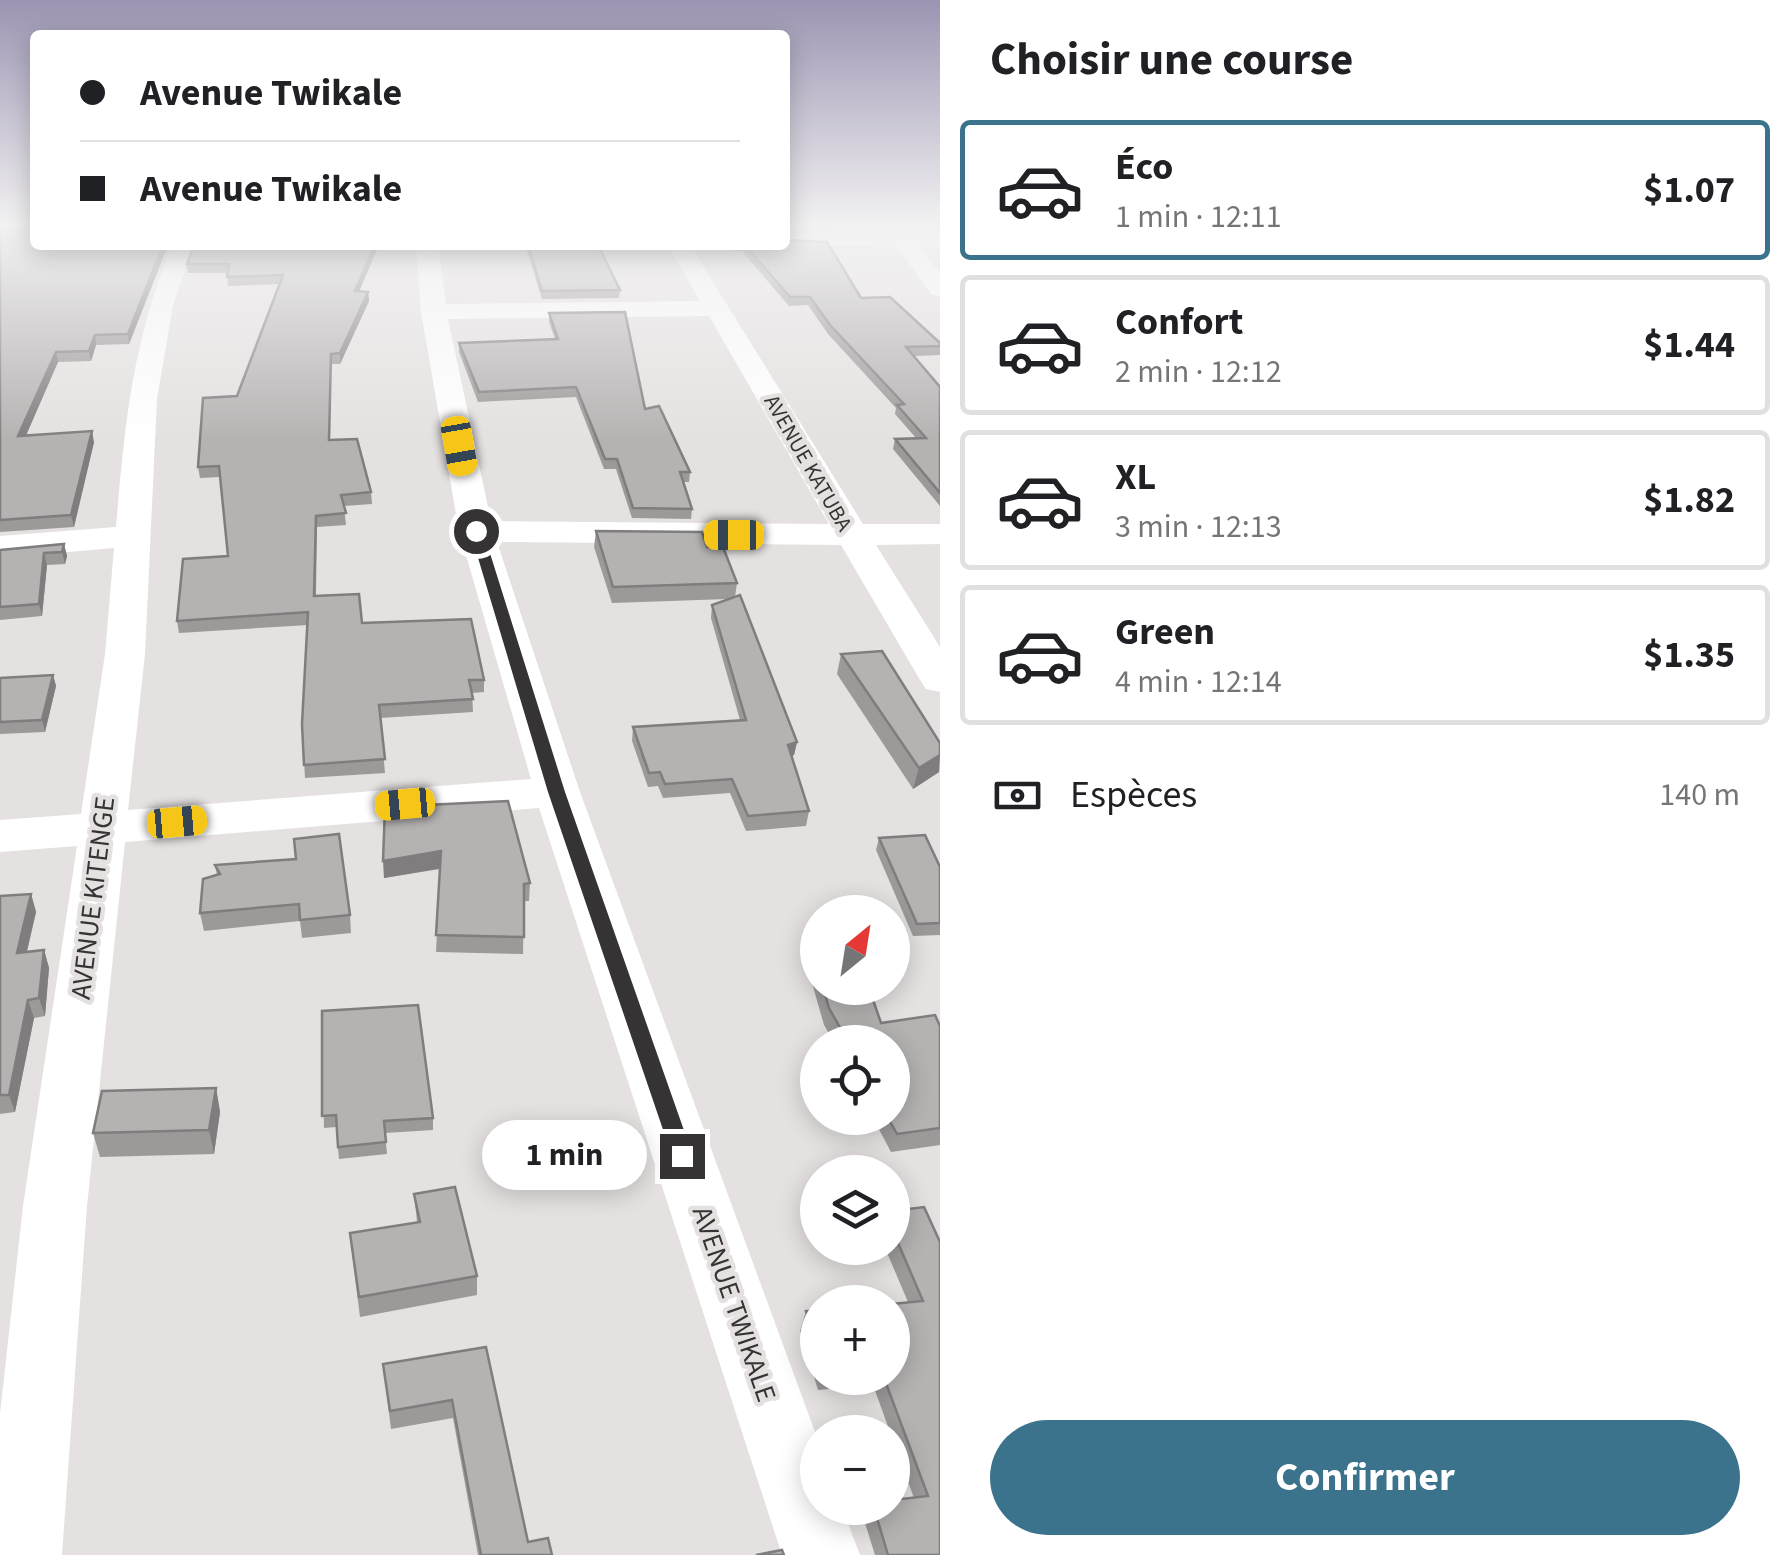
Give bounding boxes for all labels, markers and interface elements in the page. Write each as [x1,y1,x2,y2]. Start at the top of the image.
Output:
text: Choisir une course [990,28,1353,92]
text: Avenue Twikale [140,66,402,120]
text: Éco [1115,140,1173,194]
icon: car [995,145,1085,235]
text: Avenue Twikale [140,162,402,216]
text: $1.07 [1643,163,1735,217]
text: 1 min · 12:11 [1115,194,1282,240]
text: Confort [1115,295,1243,349]
icon: car [995,300,1085,390]
text: $1.44 [1643,318,1735,372]
text: 2 min · 12:12 [1115,349,1282,395]
street label: AVENUE KATUBA [756,389,860,537]
car [439,414,479,478]
text: XL [1115,450,1156,504]
icon: car [995,455,1085,545]
text: $1.82 [1643,473,1735,527]
text: 3 min · 12:13 [1115,504,1282,550]
route start [454,509,499,554]
car [704,520,764,550]
text: Green [1115,605,1215,659]
icon: car [995,610,1085,700]
text: $1.35 [1643,628,1735,682]
text: 4 min · 12:14 [1115,659,1282,705]
icon: cash [990,768,1045,823]
text: Espèces [1070,768,1197,822]
text: 140 m [1659,772,1740,818]
car [374,786,436,822]
street label: AVENUE KITENGE [61,794,125,1002]
car [146,804,208,840]
north arrow [800,895,910,1005]
map controls [800,895,910,1525]
button: locate [800,1025,910,1135]
callout: 1 min [482,1121,647,1191]
text: 1 min [526,1132,603,1178]
route end [660,1134,705,1179]
button: layers [800,1155,910,1265]
street label: AVENUE TWIKALE [682,1201,786,1407]
button: + [800,1285,910,1395]
button: − [800,1415,910,1525]
button: Confirmer [990,1420,1740,1535]

